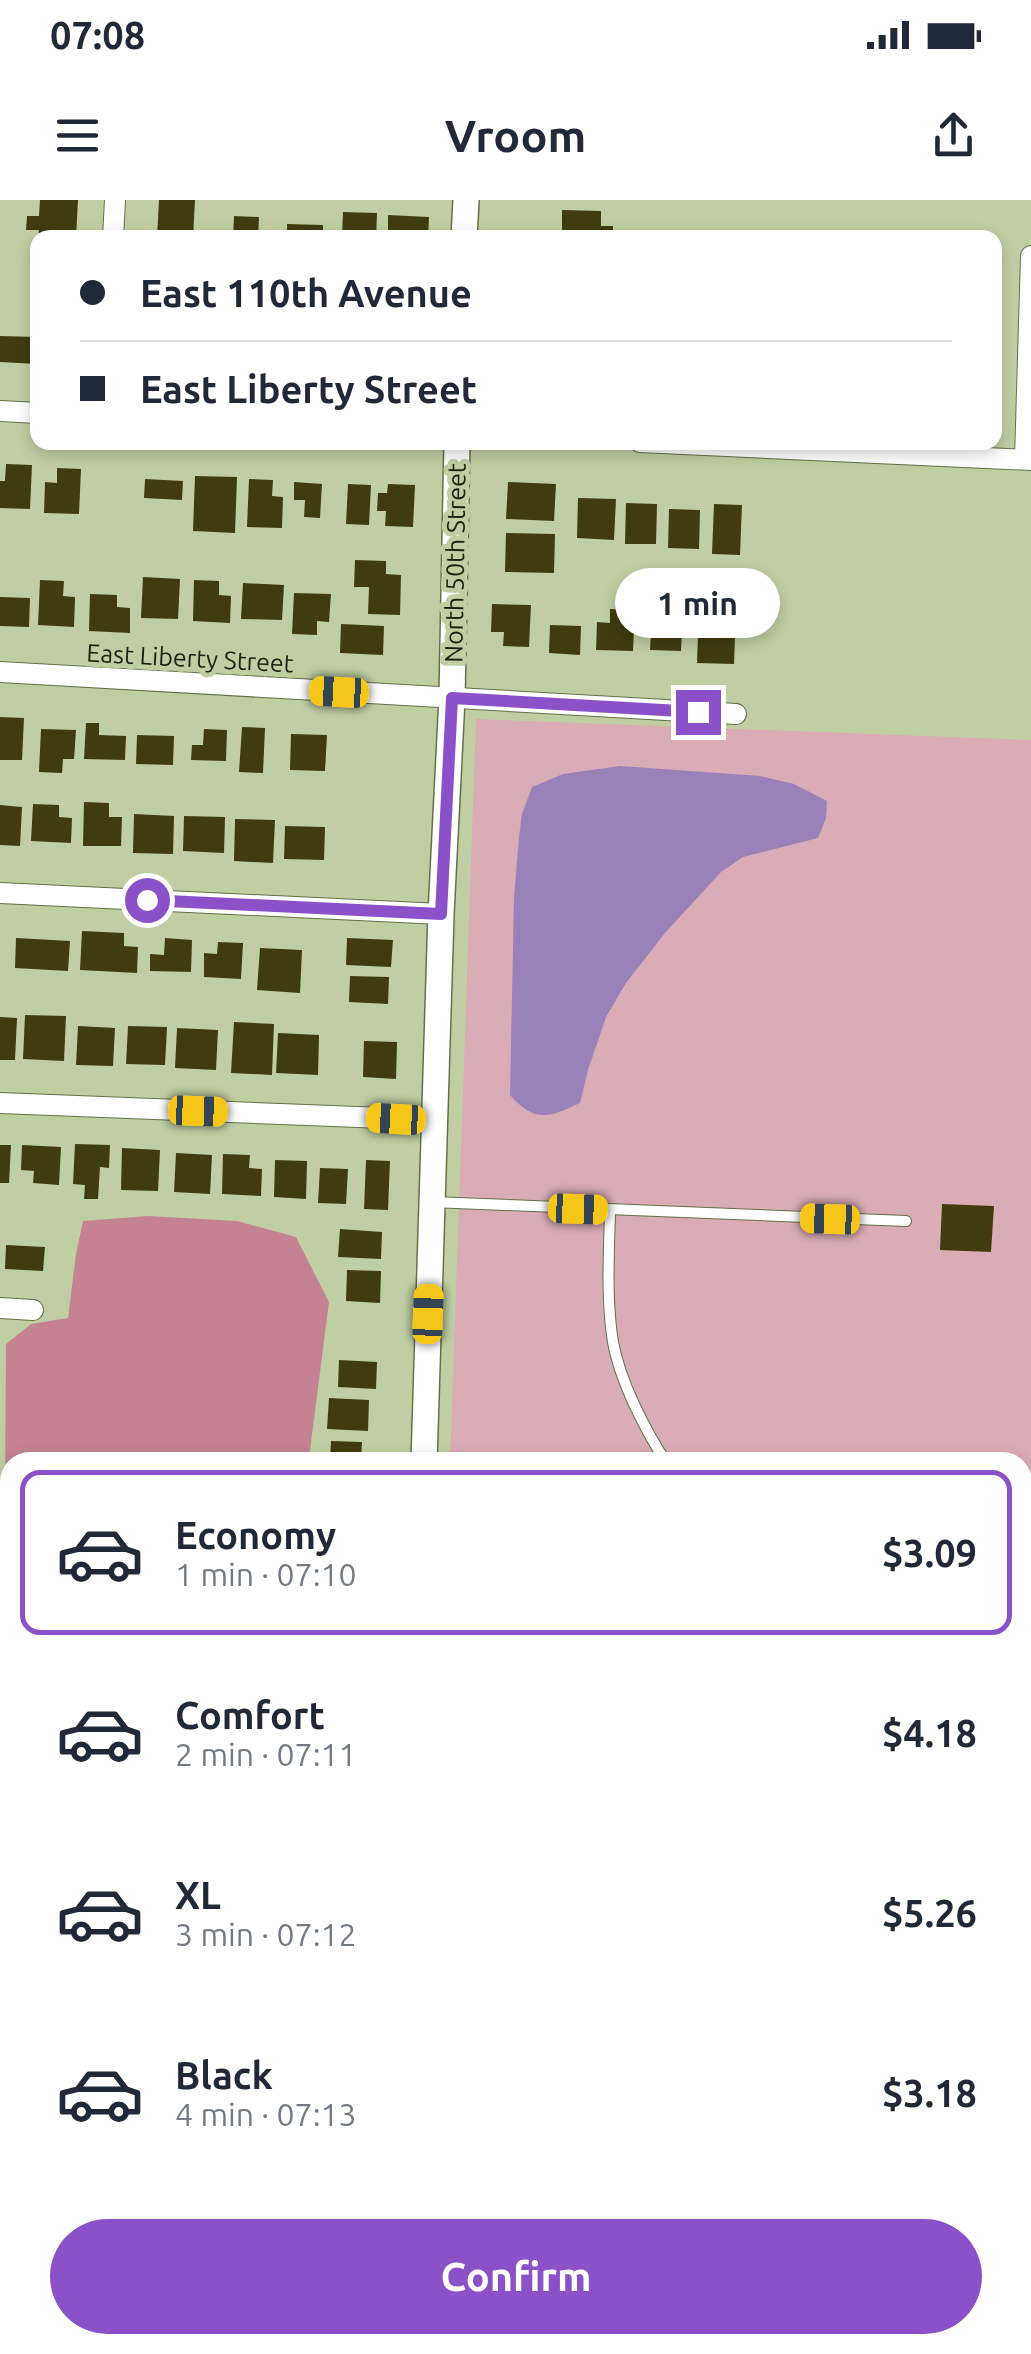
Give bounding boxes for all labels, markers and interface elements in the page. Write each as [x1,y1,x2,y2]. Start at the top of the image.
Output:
text: 07:08 [50,14,145,56]
icon: menu [50,108,105,163]
icon: share [926,108,981,163]
text: Vroom [445,110,586,161]
text: East 110th Avenue [140,272,472,314]
text: East Liberty Street [140,368,477,410]
street label: North 50th Street [439,463,471,663]
callout: 1 min [616,567,780,637]
text: 1 min [657,585,738,621]
street label: East Liberty Street [86,639,294,677]
car [308,675,370,709]
route end [676,690,721,735]
route start [125,878,170,923]
car [167,1095,229,1127]
car [365,1102,427,1136]
car [547,1193,609,1225]
car [799,1203,861,1235]
car [412,1283,444,1345]
icon: car [55,1508,145,1598]
text: Economy [175,1514,336,1556]
text: $3.09 [882,1532,977,1574]
text: 1 min · 07:10 [175,1556,357,1592]
icon: car [55,1688,145,1778]
text: Comfort [175,1694,325,1736]
text: $4.18 [882,1712,977,1754]
text: 2 min · 07:11 [175,1736,357,1772]
icon: car [55,1868,145,1958]
text: XL [175,1874,221,1916]
text: $5.26 [882,1892,977,1934]
text: 3 min · 07:12 [175,1916,357,1952]
icon: car [55,2048,145,2138]
text: Black [175,2054,273,2096]
text: $3.18 [882,2072,977,2114]
text: 4 min · 07:13 [175,2096,357,2132]
button: Confirm [50,2219,982,2334]

